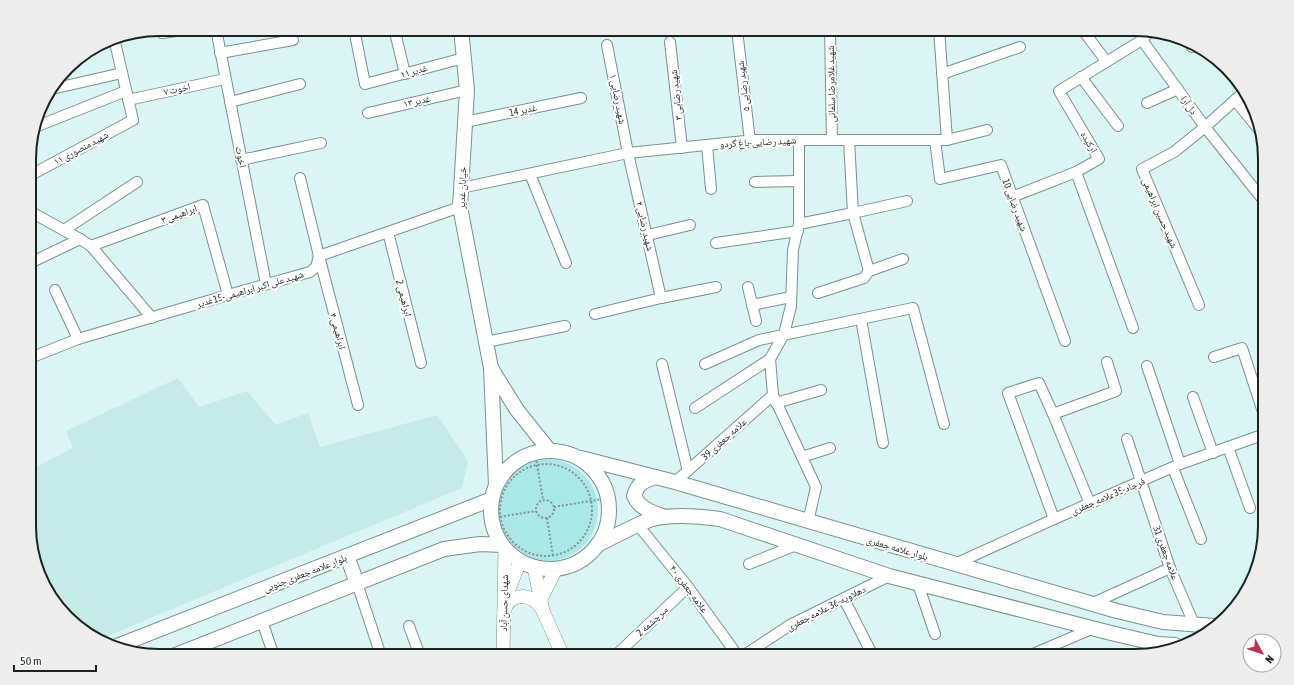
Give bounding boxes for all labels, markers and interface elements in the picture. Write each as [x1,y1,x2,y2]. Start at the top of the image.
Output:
street label: شهید غلامرضا سلمانی [825,45,838,123]
street label: شهید رضایی ۵ [734,60,753,112]
street label: غدیر ۱۱ [399,62,429,80]
street label: شهید رضایی ۳ [668,69,685,121]
street label: شهید رضایی ۱ [607,73,628,125]
street label: اخوت ۷ [163,81,191,97]
street label: غدیر ۱۳ [402,93,432,110]
street label: دل آرا [1178,94,1199,117]
street label: غدیر 14 [508,102,538,118]
street label: شهید منصوری ۱۱ [52,129,111,168]
street label: ارکیده [1078,129,1100,155]
street label: شهید رضایی-باغ گردو [719,134,797,151]
street label: اخوت [234,146,248,168]
street label: خیابان غدیر [456,166,469,210]
street label: شهید حسین ابراهیمی [1139,176,1180,251]
street label: شهید رضایی 10 [999,177,1030,234]
street label: شهید رضایی ۲ [633,200,656,252]
street label: ابراهیمی ۳ [160,202,199,226]
street label: شهید علی اکبر ابراهیمی-15غدیر [194,268,306,311]
street label: ابراهیمی 2 [393,279,414,318]
street label: ابراهیمی ۴ [327,312,348,351]
street label: علامه جعفری 39 [699,416,750,463]
street label: فرجاد-35علامه جعفری [1069,475,1147,517]
street label: علامه جعفری 31 [1150,524,1181,582]
street label: بلوار علامه جعفری [865,534,929,563]
street label: بلوار علامه جعفری جنوبی [262,552,349,595]
street label: علامه جعفری ۴۰ [667,563,710,615]
street label: شهدای حسن آباد [498,574,511,632]
street label: دهلاویه-36 علامه جعفری [785,583,868,634]
street label: سرچشمه 2 [634,604,671,639]
north arrow [1242,633,1282,673]
scale bar [14,647,96,673]
text: N [1263,653,1276,666]
text: 50 m [20,654,42,668]

